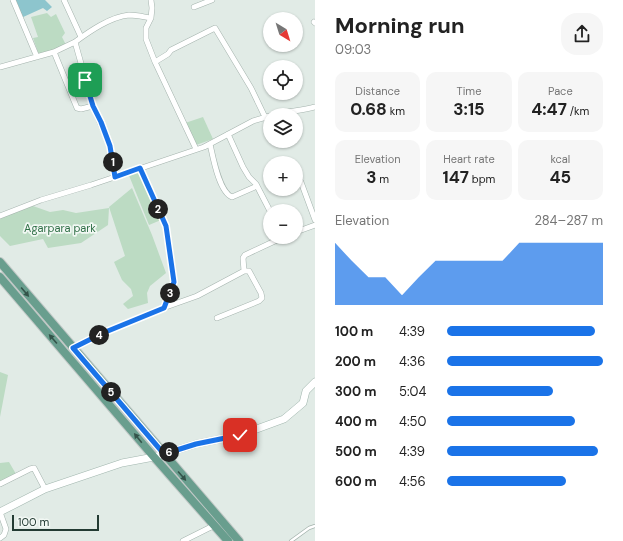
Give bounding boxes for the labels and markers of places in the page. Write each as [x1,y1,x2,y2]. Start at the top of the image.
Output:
pin [68,63,102,97]
pin: 1 [103,152,123,172]
pin: 2 [148,199,168,219]
pin: 3 [160,283,180,303]
pin: 4 [89,325,109,345]
pin: 5 [101,382,121,402]
pin [223,418,257,452]
pin: 6 [159,442,179,462]

